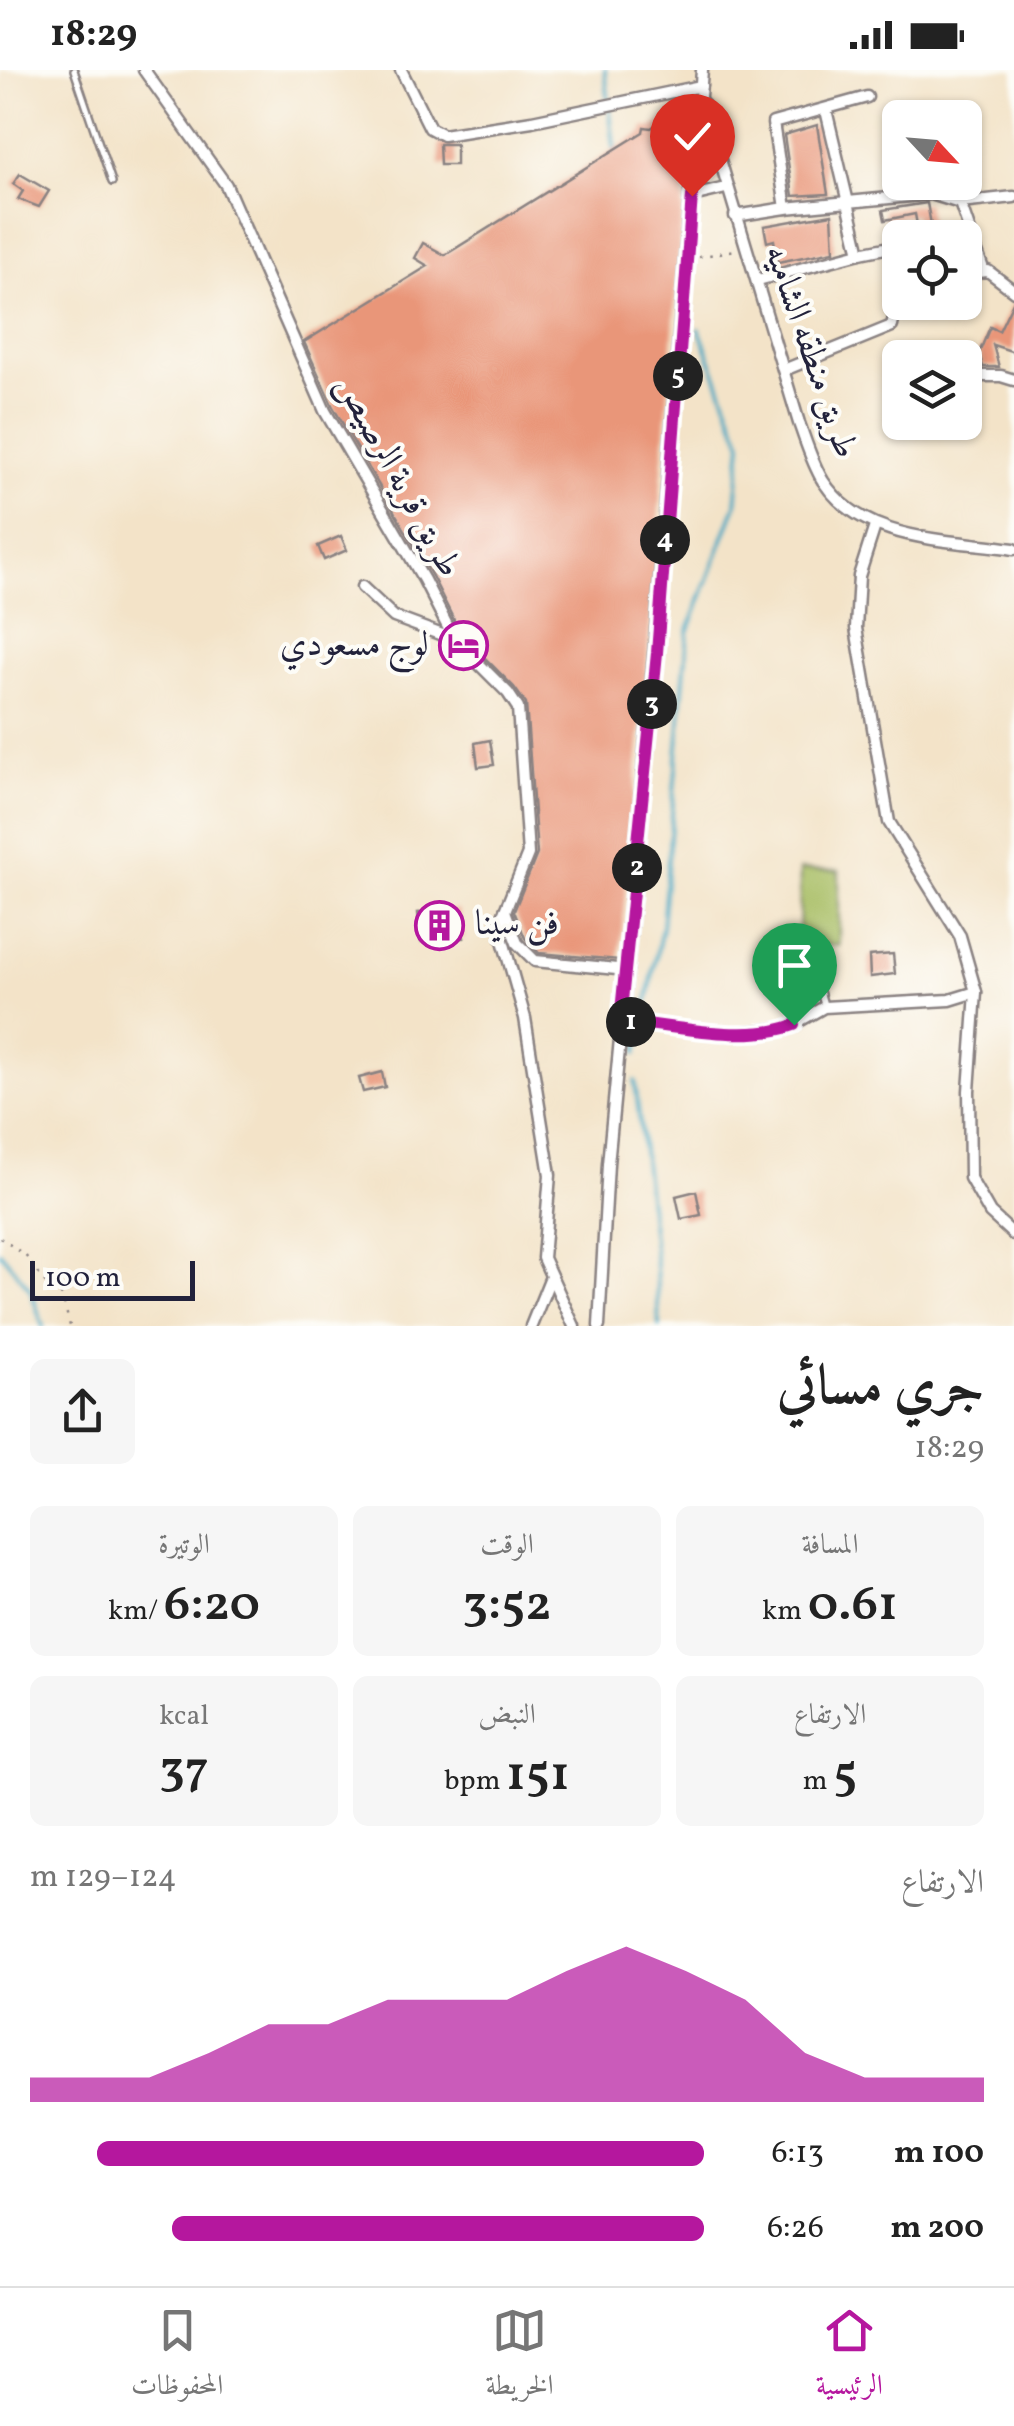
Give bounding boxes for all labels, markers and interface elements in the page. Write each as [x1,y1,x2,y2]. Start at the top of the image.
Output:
text: 18:29 [50,9,137,62]
pin [650,94,735,197]
north arrow [882,100,982,200]
map controls [882,100,982,440]
icon: check [665,109,720,164]
button: locate [882,220,982,320]
street label: طريق منطقه الشاميه [751,239,869,465]
button: layers [882,340,982,440]
pin: 5 [653,351,703,401]
text: 5 [671,356,685,395]
street label: طريق قرية الرصيص [322,367,472,587]
pin: 4 [640,515,690,565]
text: 4 [657,520,673,559]
hotel icon: لوج مسعودي [438,620,490,672]
place label: لوج مسعودي [280,622,429,674]
pin: 3 [627,679,677,729]
text: 3 [645,684,659,723]
pin: 2 [612,843,662,893]
text: 2 [630,848,644,887]
building icon: فن سينا [414,899,466,951]
place label: فن سينا [475,901,559,949]
pin [752,923,837,1026]
icon: arrive [767,938,822,993]
pin: 1 [606,997,656,1047]
text: 1 [625,1002,637,1041]
scale bar [30,1256,195,1300]
text: 100 m [45,1259,120,1298]
text: جري مسائي [777,1351,984,1427]
button: share [30,1359,135,1464]
text: 18:29 [914,1427,984,1471]
text: الوتيرة [158,1526,210,1565]
text: الوقت [480,1526,534,1565]
text: المسافة [801,1526,859,1565]
text: 6:20 [164,1571,260,1641]
text: 3:52 [462,1571,552,1641]
text: 0.61 [808,1571,898,1641]
text: /km [108,1592,164,1631]
text: km [762,1592,808,1631]
text: النبض [478,1696,536,1735]
text: الارتفاع [794,1696,866,1735]
text: kcal [159,1697,209,1736]
text: 37 [159,1736,209,1806]
text: 151 [506,1741,570,1811]
text: 5 [833,1741,857,1811]
text: bpm [444,1762,506,1801]
text: m [803,1762,833,1801]
text: 124–129 m [30,1856,177,1900]
text: الارتفاع [901,1862,984,1906]
text: 6:13 [771,2132,824,2176]
text: 100 m [894,2132,984,2176]
text: 6:26 [767,2207,824,2251]
text: 200 m [890,2207,984,2251]
tab: المحفوظات [131,2303,223,2412]
tab: الخريطة [485,2303,554,2412]
tab: الرئيسية [816,2303,883,2412]

